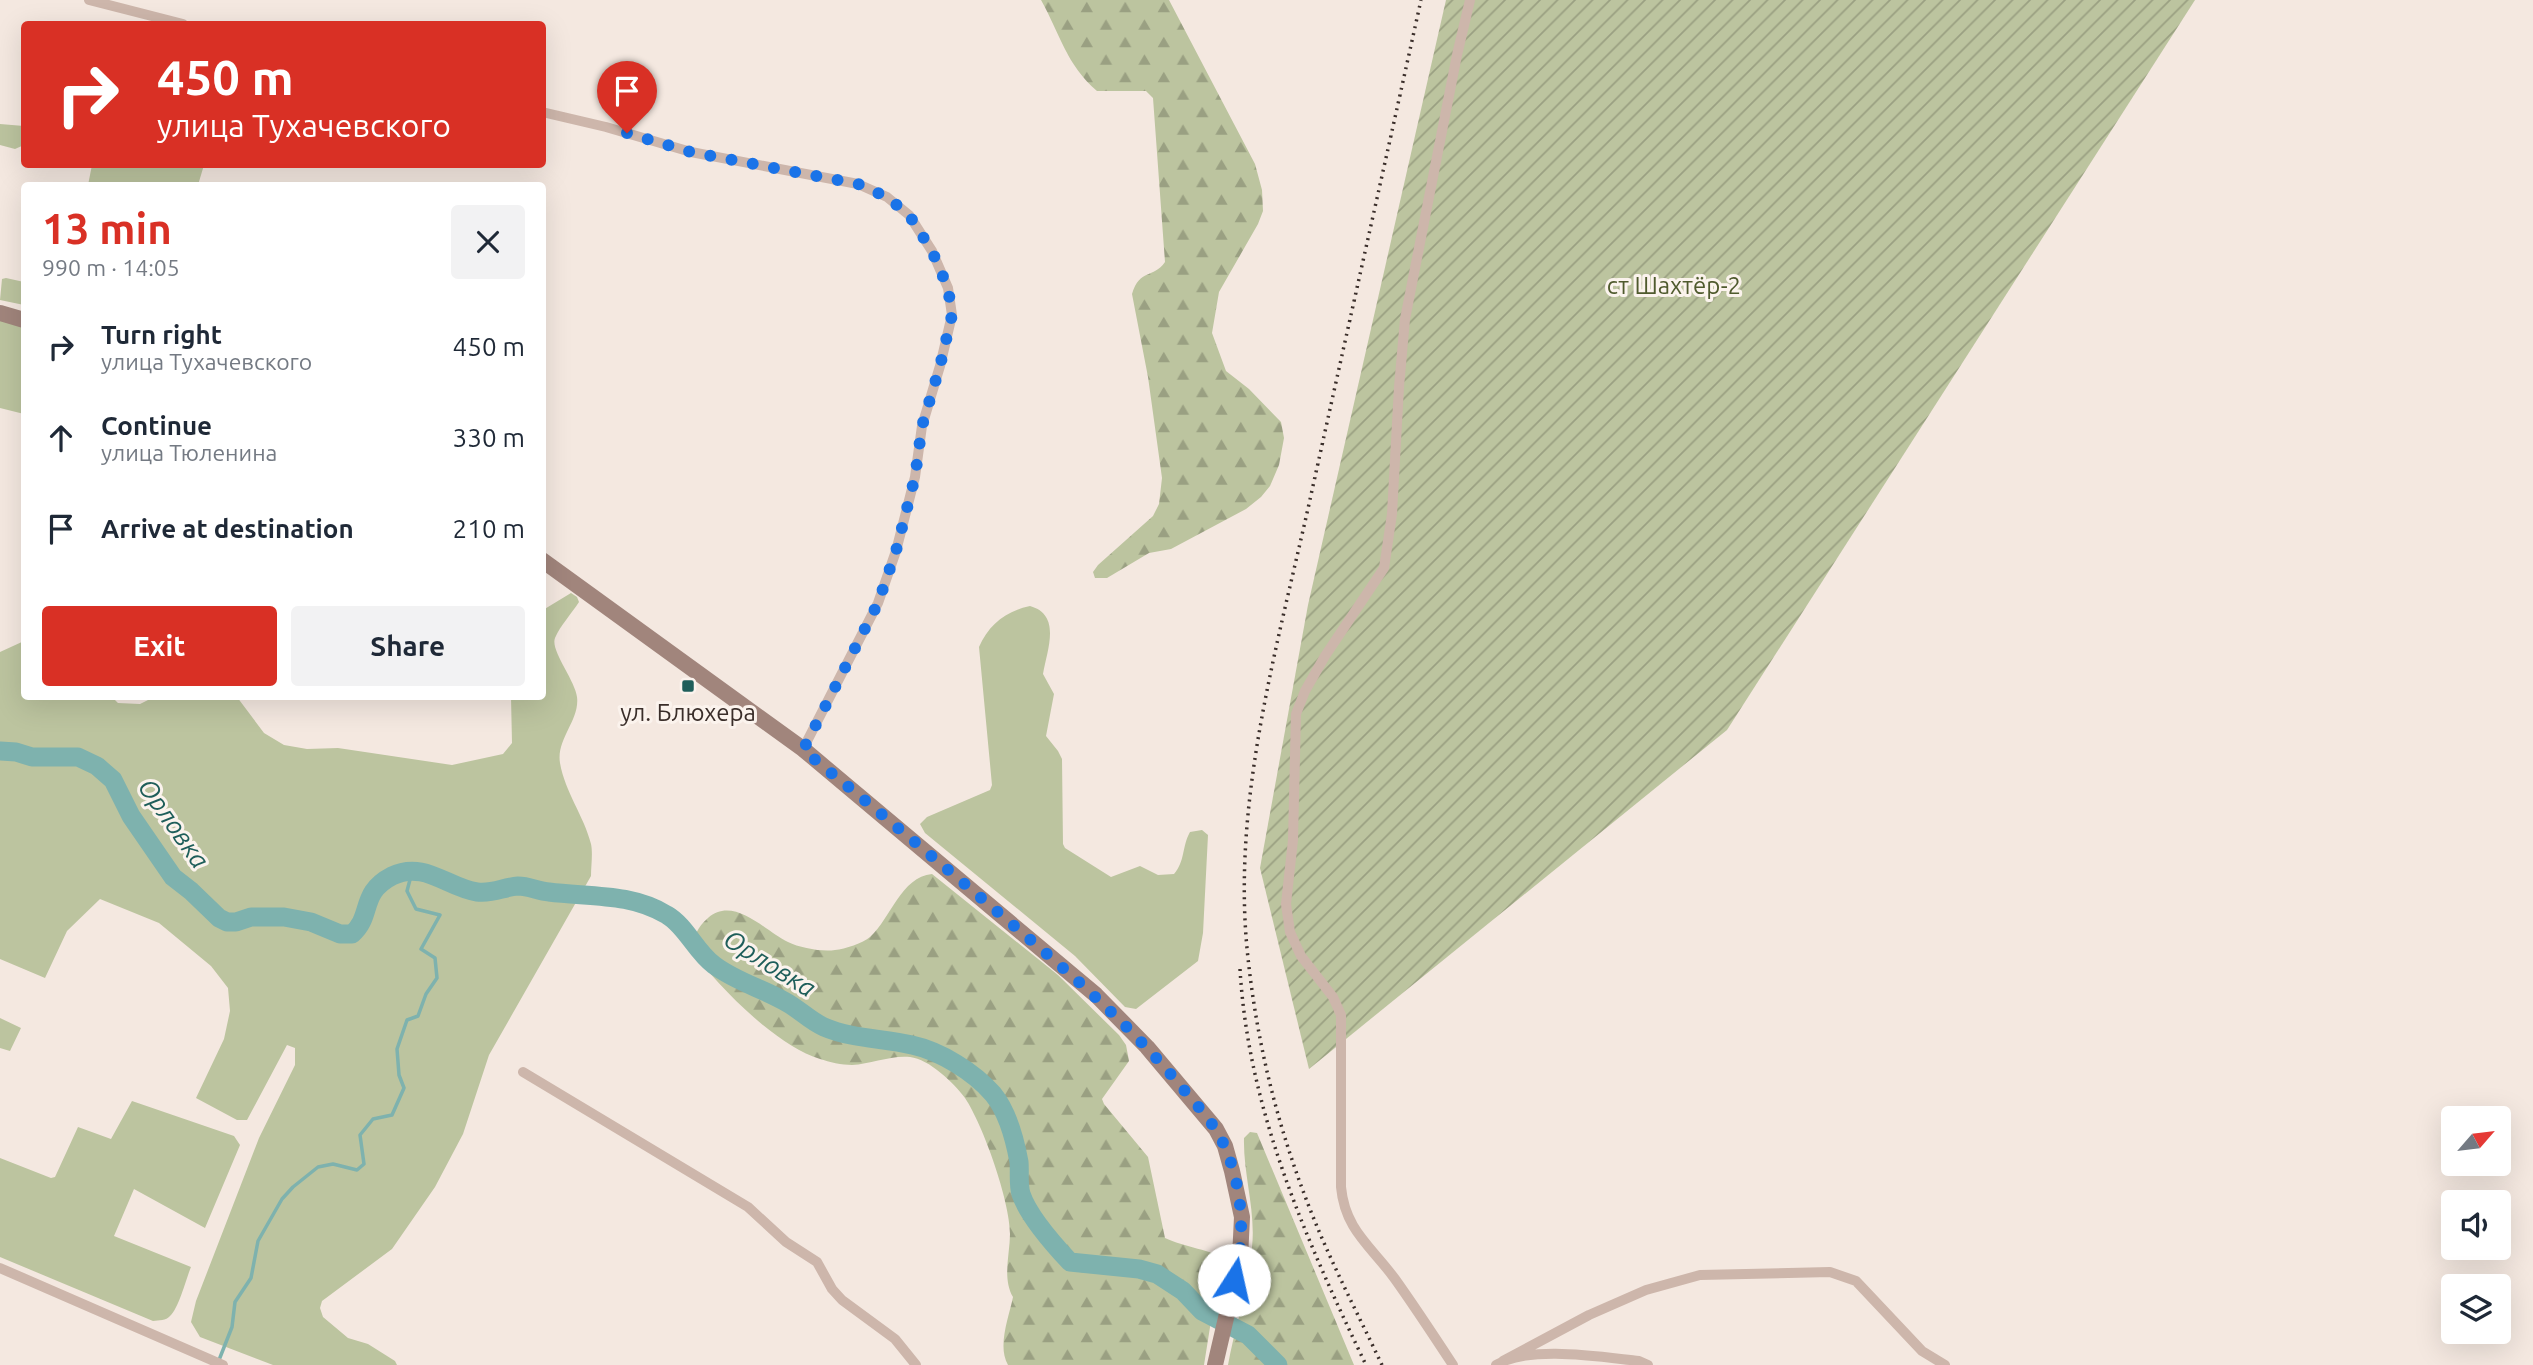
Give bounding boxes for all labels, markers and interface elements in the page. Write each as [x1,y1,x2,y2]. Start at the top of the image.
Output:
icon: right [42,49,133,140]
text: 450 m [157,49,294,104]
pin [597,61,657,133]
icon: arrive [608,72,646,110]
text: улица Тухачевского [157,107,451,143]
text: 13 min [42,205,172,252]
button: close [451,205,525,279]
text: 990 m · 14:05 [42,255,180,280]
park label: ст Шахтёр-2 [1607,272,1741,299]
text: Turn right [101,320,222,349]
icon: right [42,328,80,366]
text: 450 m [453,332,525,361]
text: улица Тухачевского [101,349,312,374]
text: Continue [101,411,212,440]
icon: ahead [42,419,80,457]
text: 330 m [453,423,525,452]
text: улица Тюленина [101,440,277,465]
icon: arrive [42,510,80,548]
text: Arrive at destination [101,514,354,543]
text: 210 m [453,514,525,543]
button: Exit [42,606,277,686]
button: Share [291,606,525,686]
marker: ул. Блюхера [680,678,696,694]
place label: ул. Блюхера [620,699,756,726]
water label: Орловка [133,773,215,873]
water label: Орловка [719,924,821,1002]
north arrow [2441,1106,2511,1176]
map controls [2441,1106,2511,1344]
button: sound [2441,1190,2511,1260]
position arrow [1197,1243,1271,1317]
button: layers [2441,1274,2511,1344]

